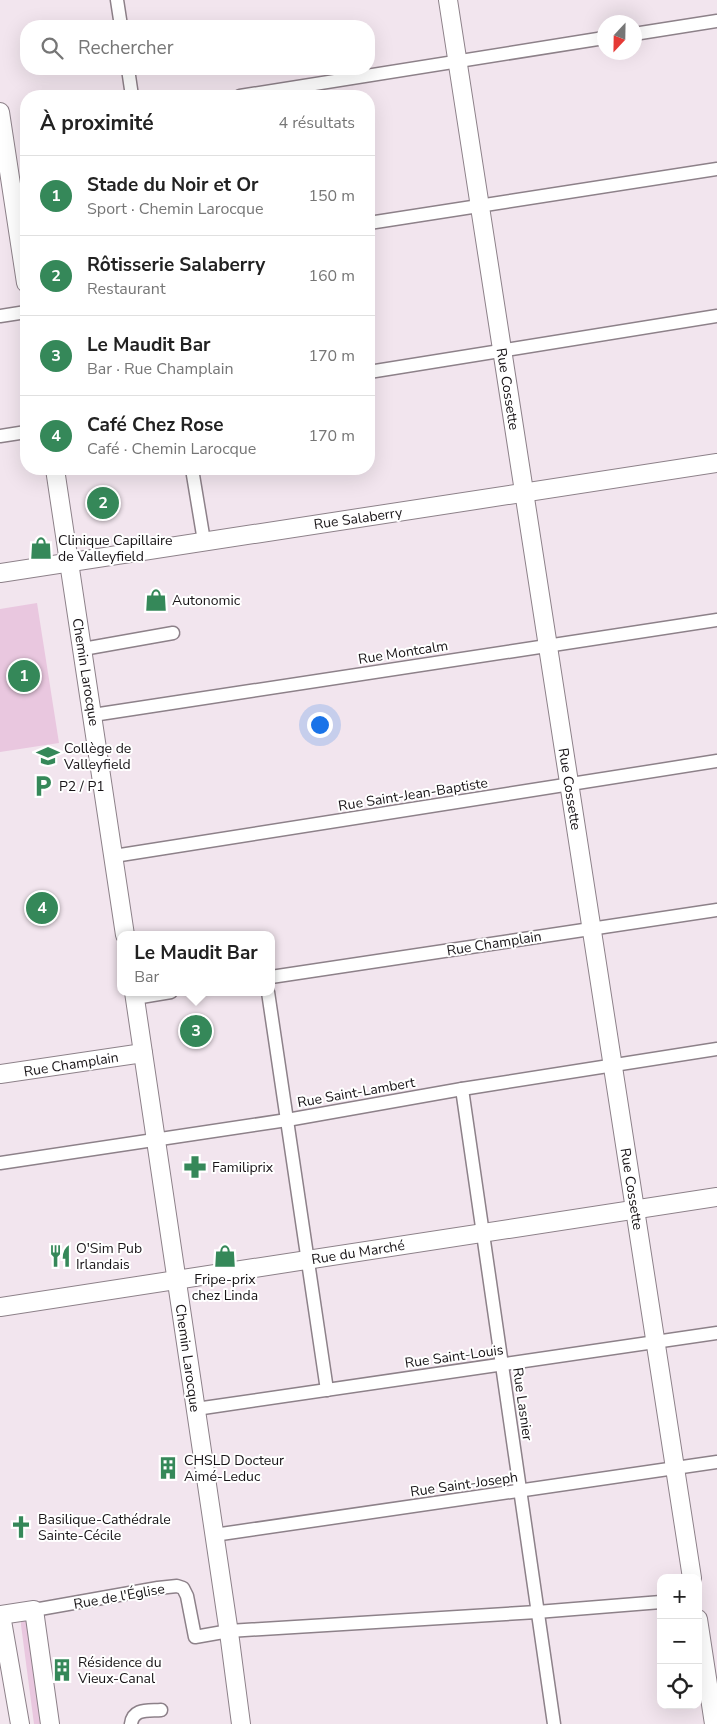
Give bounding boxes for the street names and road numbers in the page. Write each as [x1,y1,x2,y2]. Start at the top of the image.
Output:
street label: Rue Cossette [492,347,523,431]
street label: Rue Salaberry [313,503,404,534]
street label: Chemin Larocque [68,617,103,727]
street label: Rue Montcalm [357,636,449,669]
street label: Rue Cossette [554,747,585,831]
street label: Rue Saint-Jean-Baptiste [337,773,489,816]
street label: Rue Champlain [445,927,543,960]
street label: Rue Champlain [22,1048,120,1081]
street label: Rue Saint-Lambert [296,1073,416,1112]
street label: Rue Cossette [616,1147,647,1231]
street label: Rue du Marché [310,1236,406,1269]
street label: Chemin Larocque [171,1303,205,1413]
street label: Rue Saint-Louis [404,1340,505,1373]
street label: Rue Lasnier [508,1366,537,1442]
street label: Rue Saint-Joseph [409,1468,519,1501]
street label: Rue de l'Église [72,1579,166,1614]

